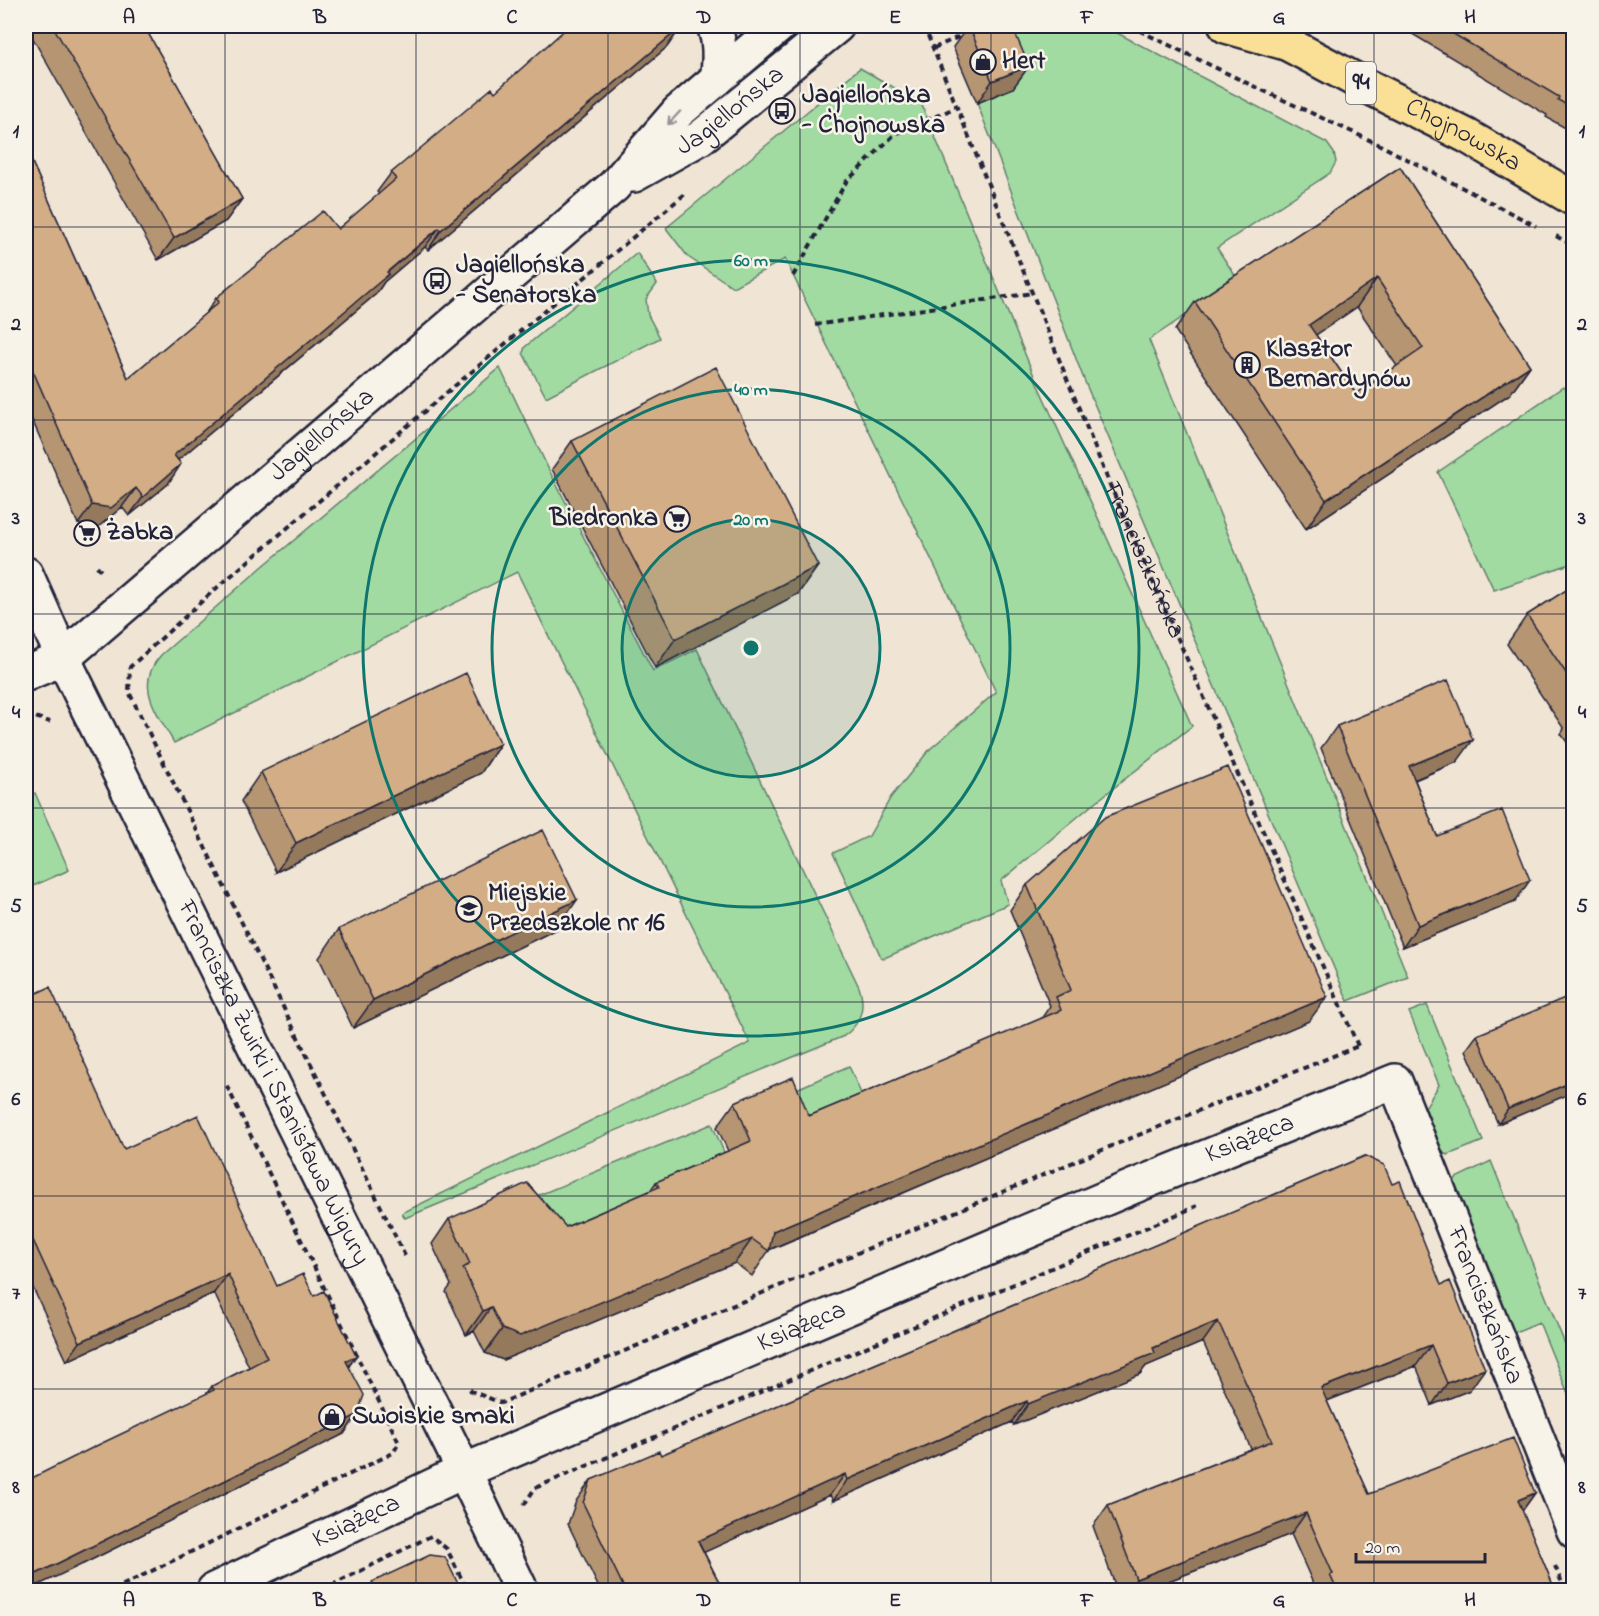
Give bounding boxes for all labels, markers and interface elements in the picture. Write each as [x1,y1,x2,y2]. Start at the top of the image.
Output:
text: A [123,4,135,33]
text: B [312,4,327,33]
text: C [507,4,518,33]
text: D [696,4,711,33]
text: E [889,4,901,33]
text: F [1080,4,1094,33]
text: G [1273,4,1286,33]
text: H [1464,4,1476,33]
place label: Hert [1002,43,1046,81]
shop icon: Hert [968,47,998,77]
street label: Jagiellońska [670,57,793,166]
road number: 94 [1346,62,1376,104]
place label: Jagiellońska - Chojnowska [801,77,945,145]
street label: Chojnowska [1398,89,1528,183]
bus stop icon: Jagiellońska - Chojnowska [767,96,797,126]
one-way arrow [667,110,681,125]
text: 1 [13,118,20,147]
text: 1 [1579,118,1586,147]
place label: Jagiellońska - Senatorska [455,247,596,315]
text: 60 m [734,249,768,275]
bus stop icon: Jagiellońska - Senatorska [422,266,452,296]
text: 2 [10,311,21,340]
text: 2 [1576,311,1587,340]
place label: Klasztor Bernardynów [1265,331,1411,399]
building icon: Klasztor Bernardynów [1232,350,1262,380]
text: 40 m [734,378,768,404]
street label: Jagiellońska [261,379,384,492]
street label: Franciszkańska [1092,476,1195,645]
place label: Biedronka [549,500,658,538]
supermarket icon: Biedronka [662,504,692,534]
text: 3 [11,505,20,534]
text: 3 [1577,505,1586,534]
text: 20 m [732,508,769,534]
place label: Żabka [106,514,173,552]
supermarket icon: Żabka [72,518,102,548]
centre of rings [741,638,761,658]
text: 4 [12,699,21,728]
text: 4 [1578,699,1587,728]
place label: Miejskie Przedszkole nr 16 [488,875,665,943]
text: 5 [10,893,22,922]
street label: Franciszka Żwirki i Stanisława Wigury [166,893,379,1273]
text: 5 [1576,893,1588,922]
school or university icon: Miejskie Przedszkole nr 16 [454,894,484,924]
text: 6 [12,1086,21,1115]
text: 6 [1578,1086,1587,1115]
street label: Książęca [1200,1104,1300,1174]
street label: Franciszkańska [1435,1220,1533,1390]
text: 7 [12,1280,21,1309]
text: 7 [1578,1280,1587,1309]
street label: Książęca [752,1292,852,1363]
place label: Swoiskie smaki [352,1398,515,1436]
shop icon: Swoiskie smaki [317,1402,347,1432]
text: 8 [11,1474,20,1503]
text: 8 [1577,1474,1586,1503]
street label: Książęca [307,1485,407,1559]
scale bar [1356,1526,1485,1564]
text: 20 m [1365,1536,1400,1562]
text: A [123,1587,135,1616]
text: B [312,1587,327,1616]
text: C [507,1587,518,1616]
text: D [696,1587,711,1616]
text: E [889,1587,901,1616]
text: F [1080,1587,1094,1616]
text: G [1273,1587,1286,1616]
text: H [1464,1587,1476,1616]

